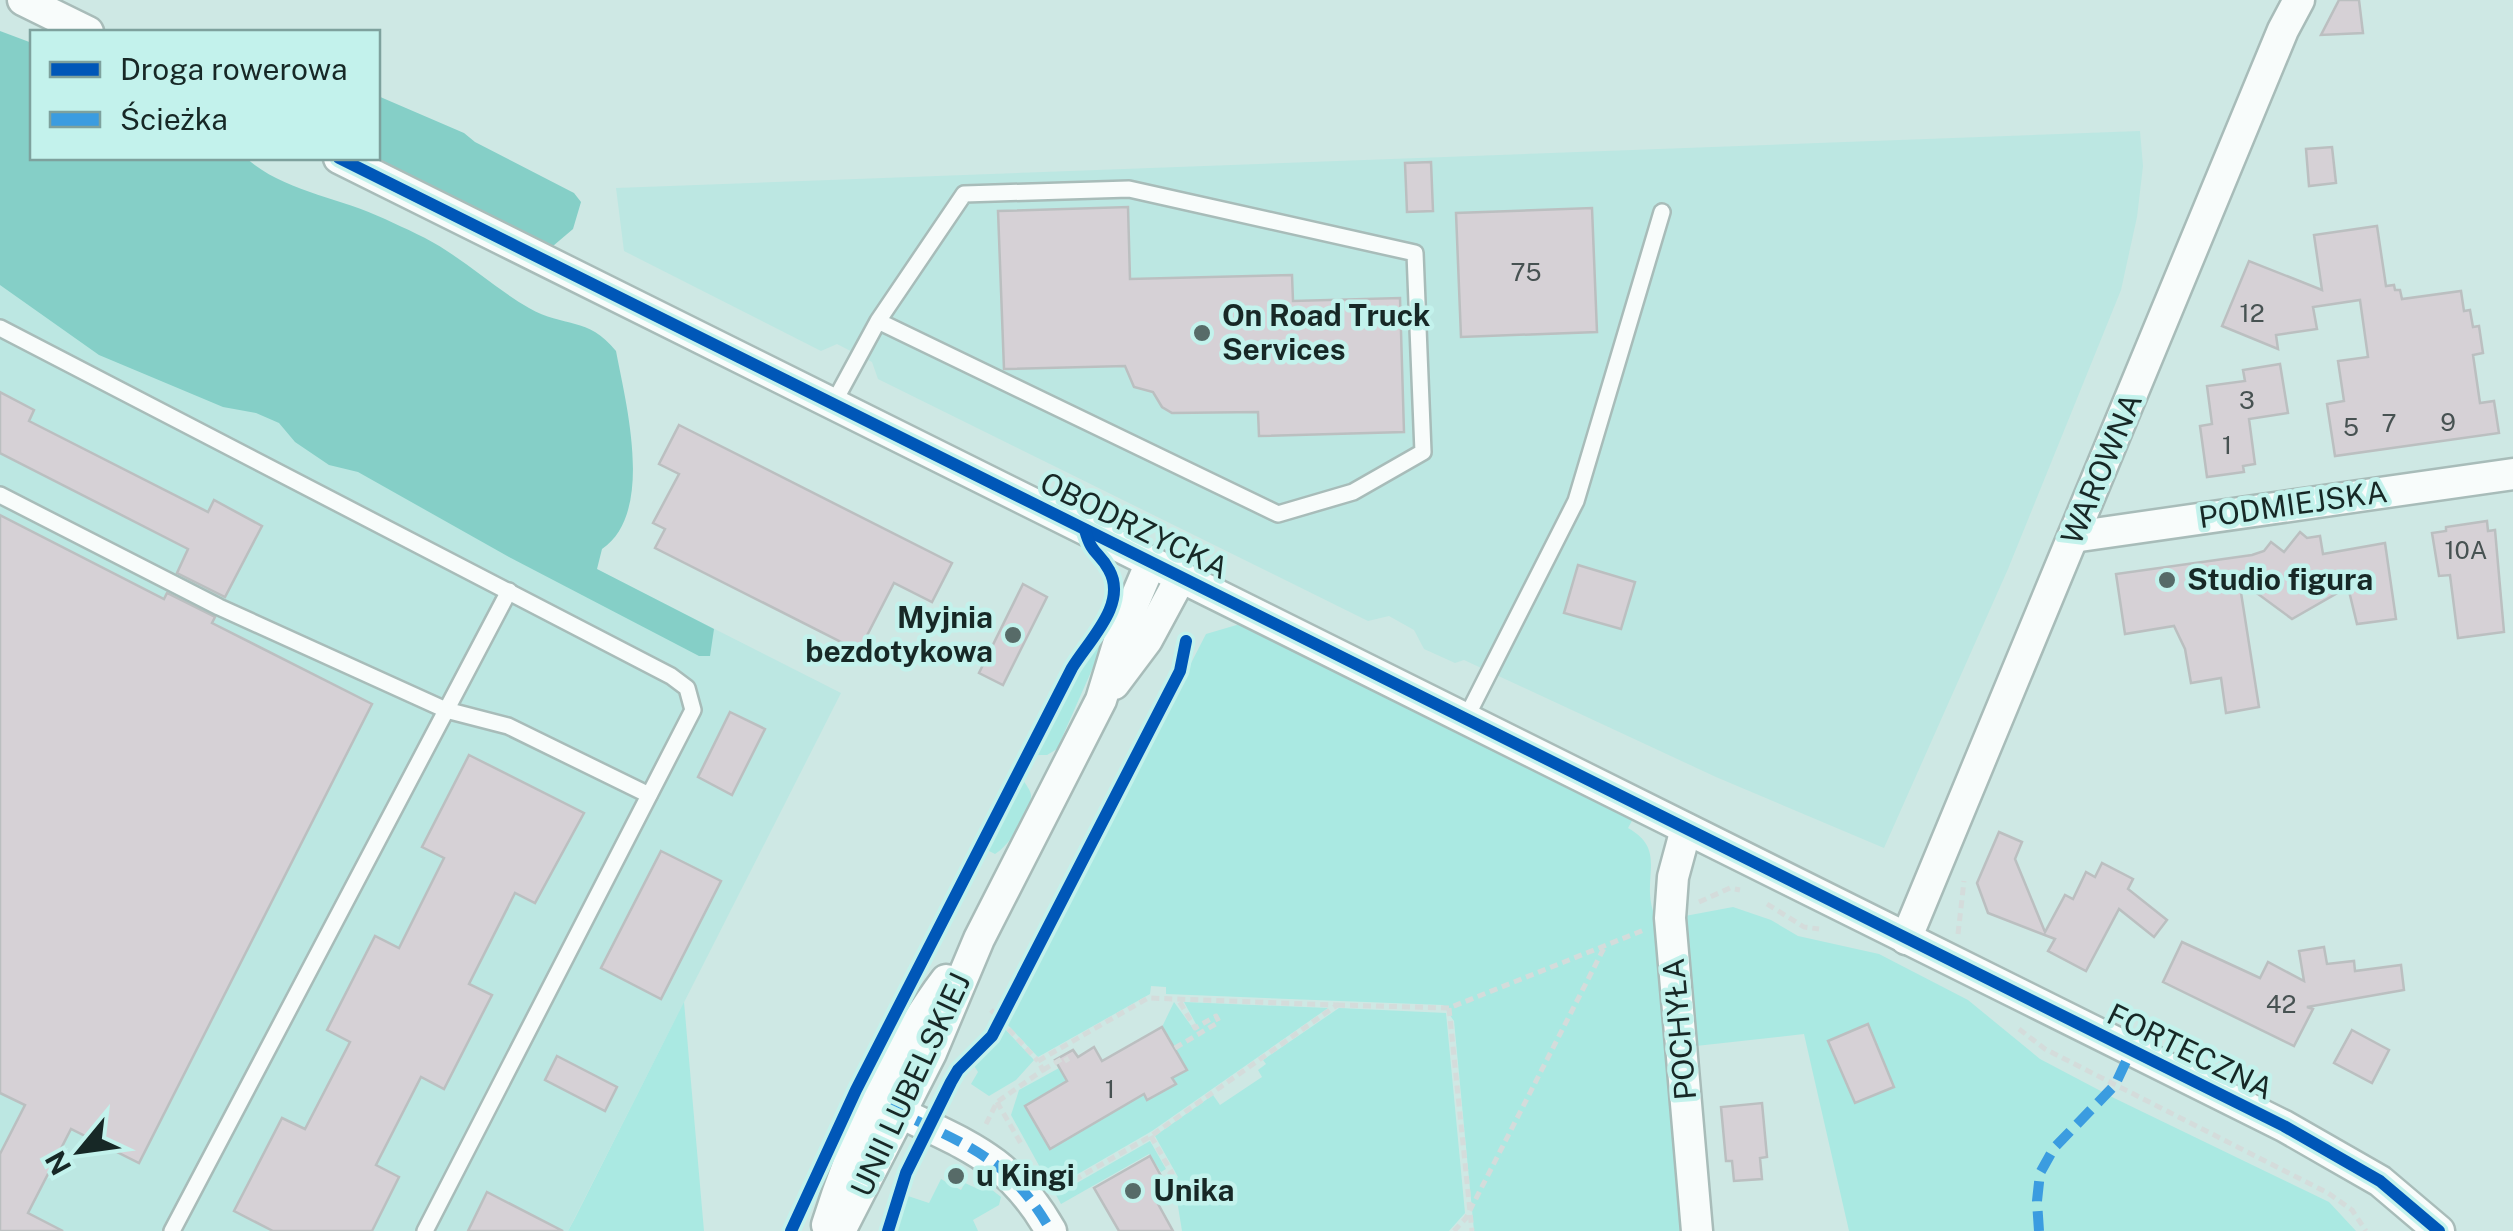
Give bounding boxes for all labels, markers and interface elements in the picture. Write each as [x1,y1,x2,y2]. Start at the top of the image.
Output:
legend [30,30,380,160]
text: Droga rowerowa [120,51,347,87]
text: Ścieżka [120,101,228,137]
house number: 75 [1510,257,1542,287]
place label: On Road Truck Services [1222,297,1430,367]
house number: 12 [2239,298,2265,328]
marker: On Road Truck Services [1191,322,1213,344]
house number: 3 [2239,385,2255,415]
street label: WAROWNA [2053,388,2149,550]
house number: 9 [2440,407,2456,437]
house number: 7 [2381,408,2397,438]
house number: 5 [2343,412,2359,442]
house number: 1 [2222,430,2232,460]
street label: OBODRZYCKA [1035,464,1234,586]
street label: PODMIEJSKA [2196,473,2389,535]
house number: 10A [2444,535,2488,565]
place label: Studio figura [2187,561,2373,597]
marker: Studio figura [2156,569,2178,591]
place label: Myjnia bezdotykowa [805,599,993,669]
marker: Myjnia bezdotykowa [1002,624,1024,646]
street label: POCHYŁA [1655,957,1703,1101]
street label: UNII LUBELSKIEJ [843,967,978,1202]
house number: 42 [2266,989,2296,1019]
street label: FORTECZNA [2102,996,2279,1107]
house number: 1 [1105,1074,1115,1104]
north arrow [30,1101,130,1201]
text: N [38,1146,77,1181]
place label: u Kingi [976,1157,1075,1193]
marker: u Kingi [945,1165,967,1187]
place label: Unika [1153,1172,1235,1208]
marker: Unika [1122,1180,1144,1202]

